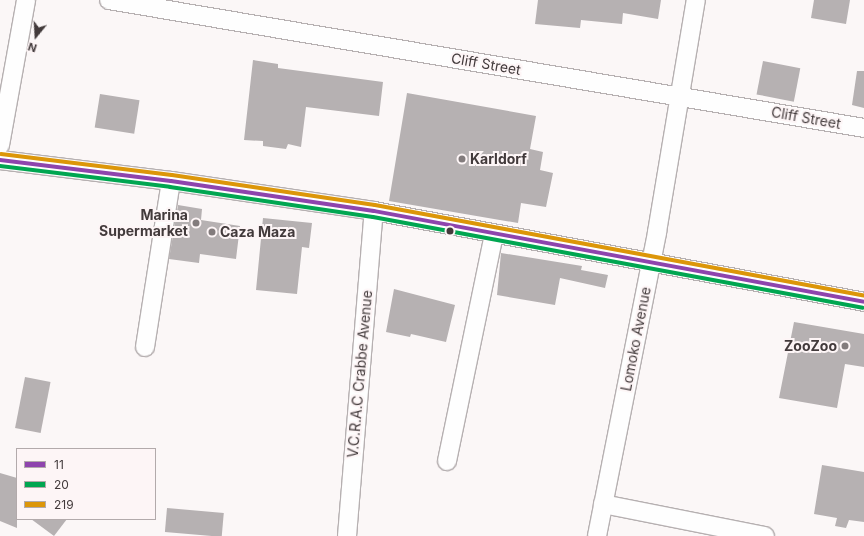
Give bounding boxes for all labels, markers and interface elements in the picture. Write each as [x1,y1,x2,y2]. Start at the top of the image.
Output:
north arrow [16,16,56,56]
text: N [26,39,38,55]
street label: Cliff Street [450,50,522,78]
street label: Cliff Street [770,104,842,132]
place label: Karldorf [470,151,527,167]
marker: Karldorf [457,154,467,164]
place label: Marina Supermarket [99,207,188,240]
marker: Marina Supermarket [191,218,201,228]
place label: Caza Maza [220,224,295,240]
unlabelled marker [445,226,455,236]
marker: Caza Maza [207,227,217,237]
street label: Lomoko Avenue [618,285,654,393]
street label: V.C.R.A.C Crabbe Avenue [344,290,376,458]
place label: ZooZoo [784,338,837,354]
marker: ZooZoo [840,341,850,351]
legend [16,448,156,520]
text: 11 [54,457,64,472]
text: 20 [54,477,69,492]
text: 219 [54,497,74,512]

